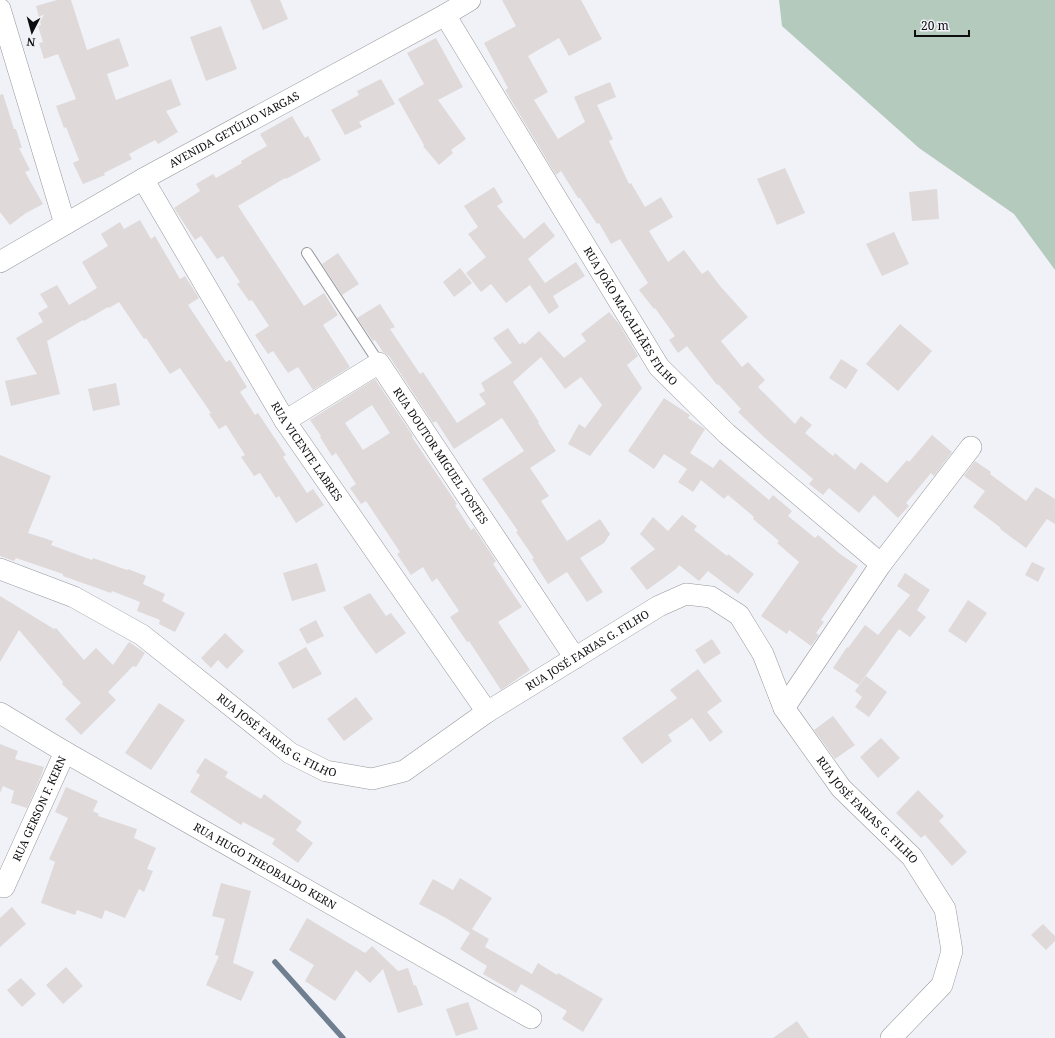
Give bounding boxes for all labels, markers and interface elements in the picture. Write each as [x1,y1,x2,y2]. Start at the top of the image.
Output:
north arrow [12,12,52,52]
scale bar [915,12,969,38]
text: 20 m [921,17,949,34]
text: N [25,34,36,50]
street label: AVENIDA GETÚLIO VARGAS [166,88,302,171]
street label: RUA JOÃO MAGALHÃES FILHO [581,244,681,388]
street label: RUA DOUTOR MIGUEL TOSTES [390,384,492,527]
street label: RUA VICENTE LABRES [268,399,346,504]
street label: RUA JOSÉ FARIAS G. FILHO [523,606,652,693]
street label: RUA JOSÉ FARIAS G. FILHO [214,690,338,780]
street label: RUA GERSON F. KERN [9,753,69,863]
street label: RUA JOSÉ FARIAS G. FILHO [814,753,922,866]
street label: RUA HUGO THEOBALDO KERN [191,819,340,913]

